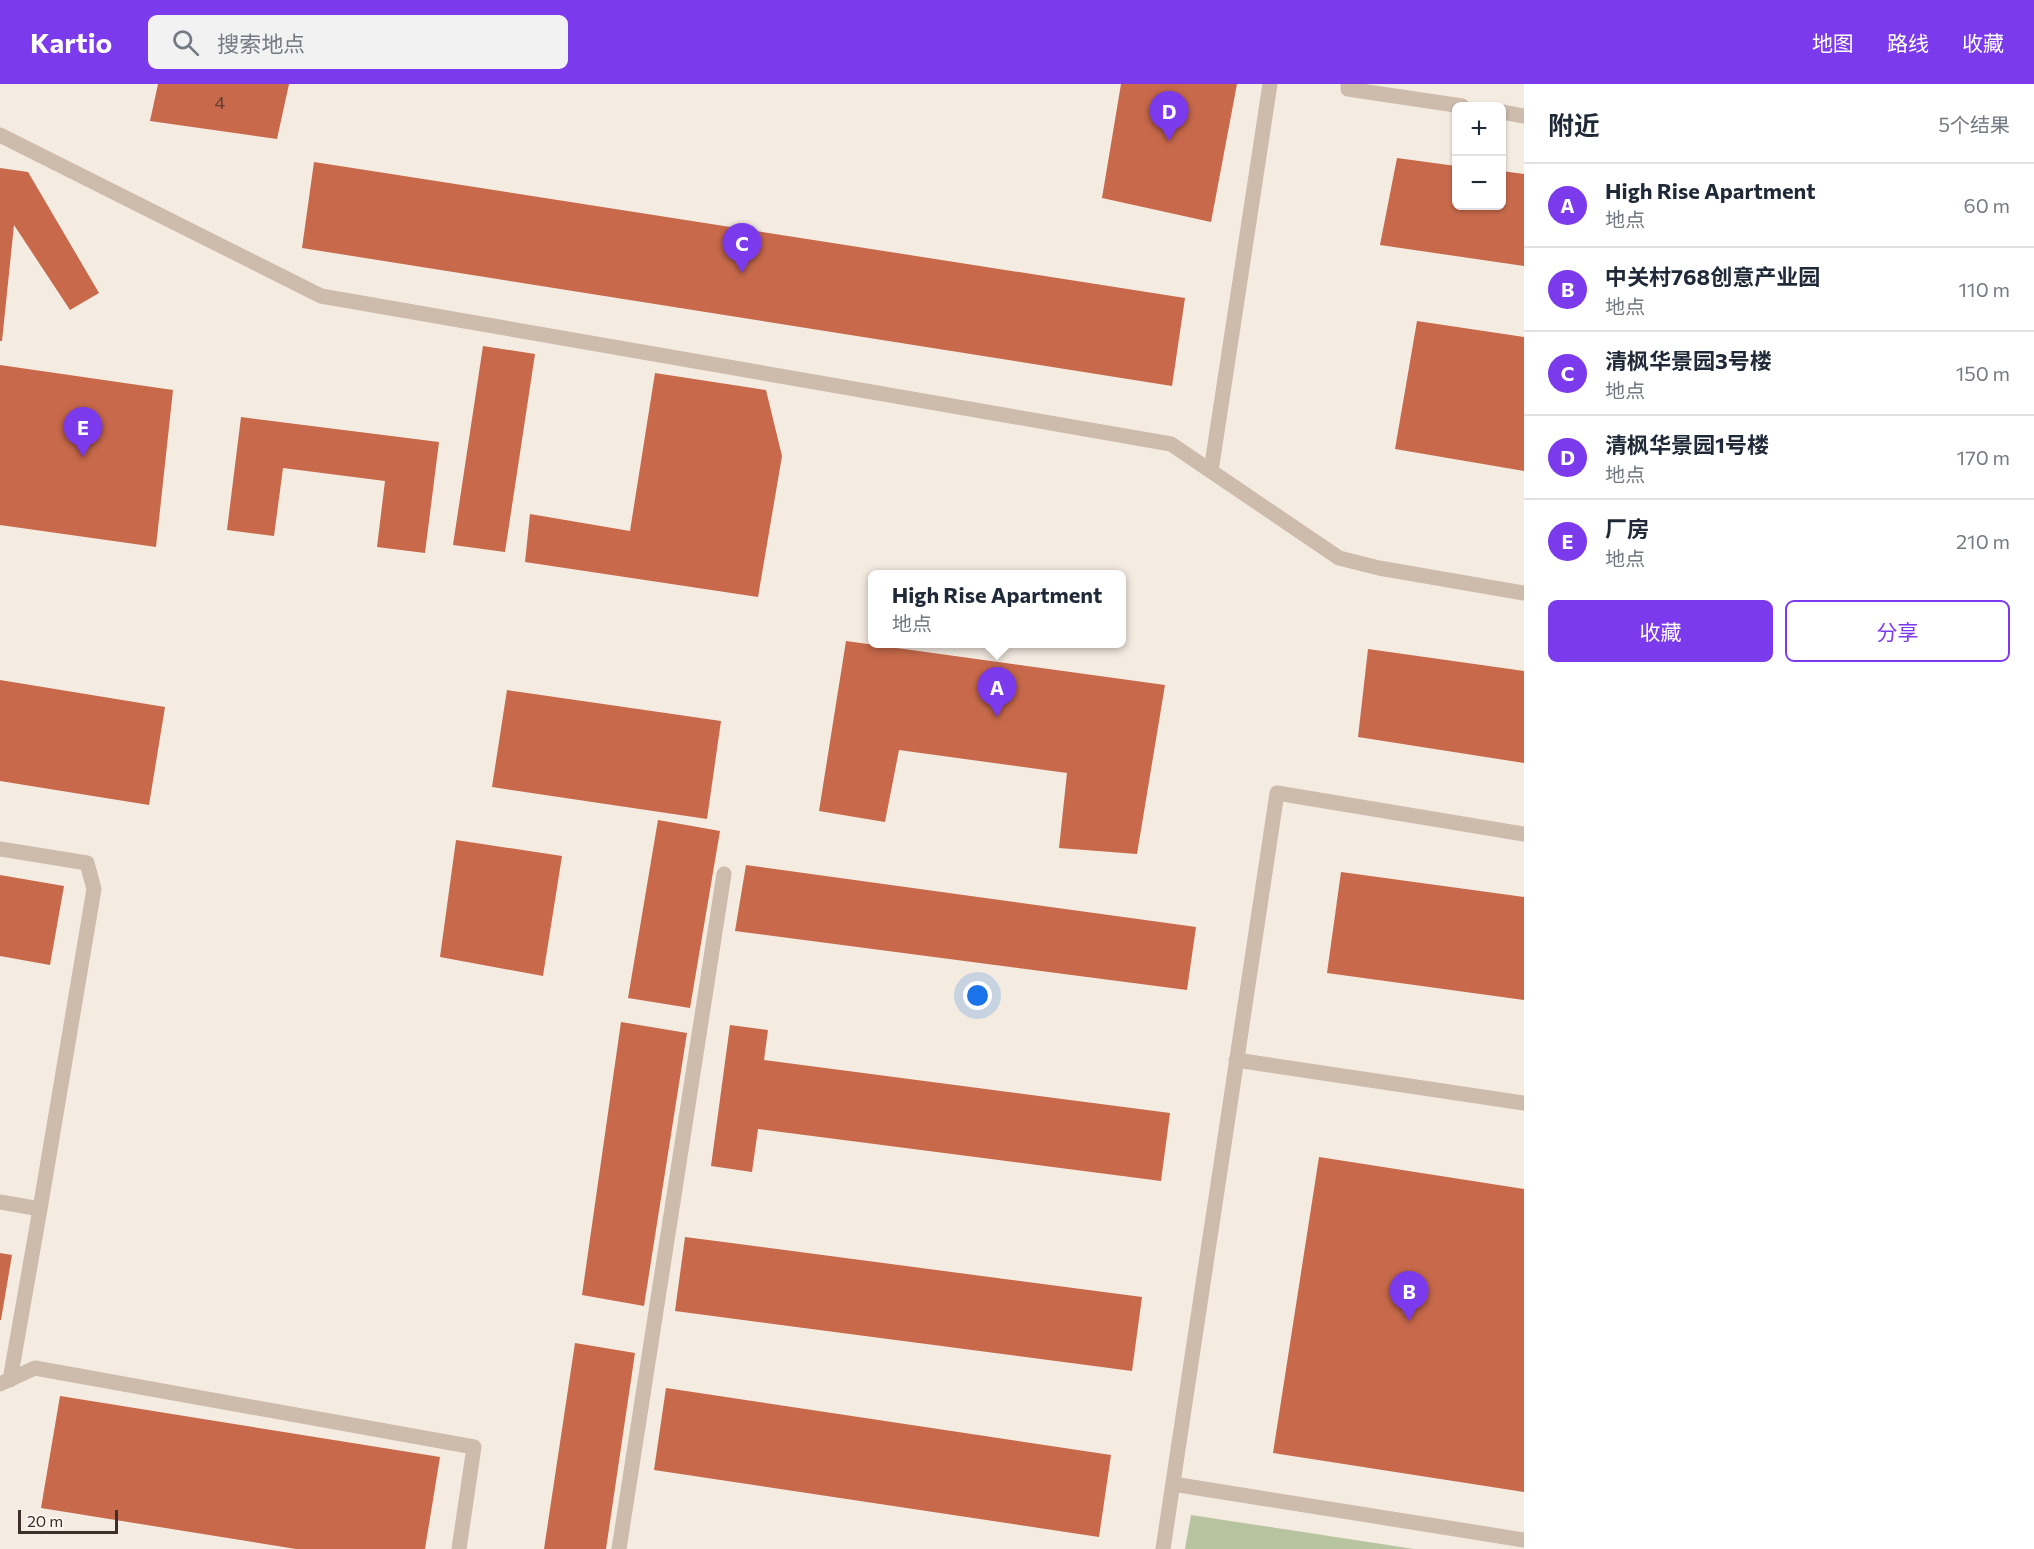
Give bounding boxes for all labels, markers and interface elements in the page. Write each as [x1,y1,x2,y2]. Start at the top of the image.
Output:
search box [148,15,568,69]
text: Kartio [30,25,112,59]
icon: search [169,26,202,59]
text: 搜索地点 [217,30,305,57]
text: 地图 [1812,30,1854,55]
text: 路线 [1887,30,1929,55]
text: 收藏 [1962,30,2004,55]
house number: 4 [215,91,226,113]
pin: D [1150,92,1188,141]
map controls [1452,102,1506,210]
button: + [1452,102,1506,156]
text: 附近 [1548,109,1600,140]
text: 5个结果 [1939,112,2010,136]
button: − [1452,156,1506,210]
text: High Rise Apartment [1605,177,1816,204]
text: A [1560,193,1575,217]
text: 60 m [1964,193,2010,217]
text: 地点 [1605,207,1645,231]
pin: C [722,224,762,273]
text: 中关村768创意产业园 [1605,263,1820,290]
text: B [1561,277,1574,301]
text: 110 m [1959,277,2010,301]
text: 地点 [1605,294,1645,318]
text: 清枫华景园3号楼 [1605,347,1772,374]
text: C [1561,361,1574,385]
text: 150 m [1956,361,2010,385]
text: 地点 [1605,378,1645,402]
pin: E [64,408,103,457]
text: 清枫华景园1号楼 [1605,431,1769,458]
text: D [1560,445,1575,469]
text: 170 m [1957,445,2010,469]
text: 地点 [1605,462,1645,486]
text: 厂房 [1605,515,1649,542]
text: E [1562,529,1573,553]
text: 210 m [1956,529,2010,553]
text: 地点 [1605,546,1645,570]
popup [868,570,1126,648]
text: High Rise Apartment [892,581,1102,608]
button: 收藏 [1548,600,1773,662]
button: 分享 [1785,600,2010,662]
text: 地点 [892,611,932,635]
pin: A [978,668,1016,717]
your location [963,981,992,1010]
pin: B [1390,1272,1428,1321]
scale bar [18,1507,118,1534]
text: 20 m [27,1511,63,1530]

